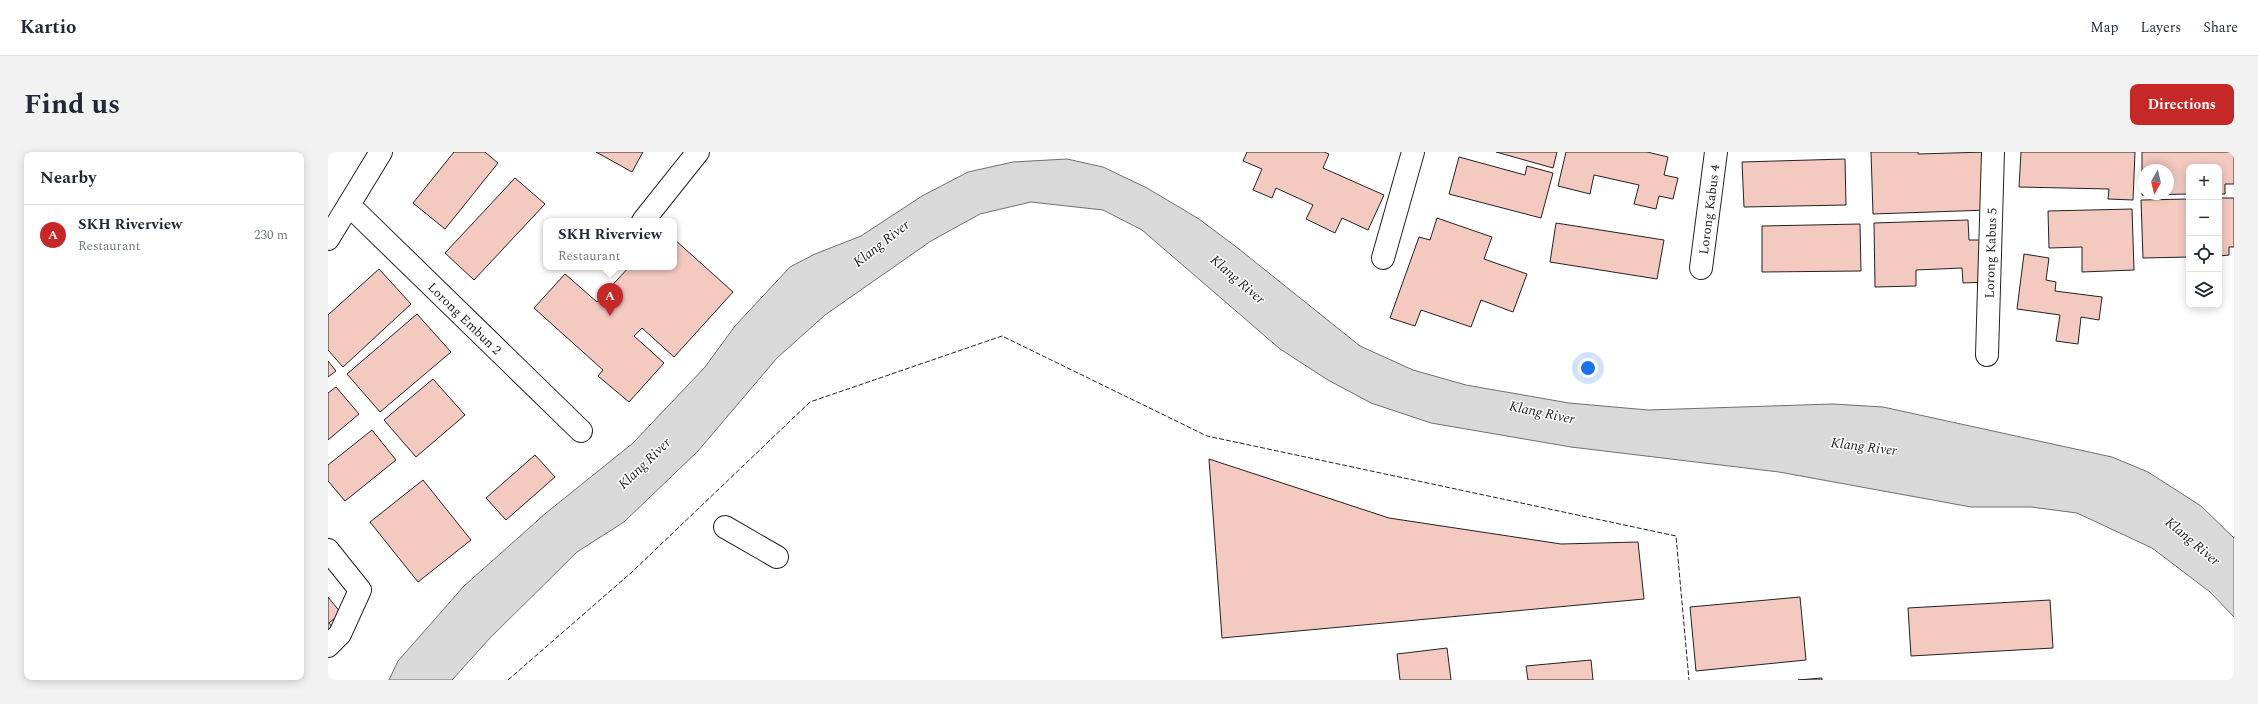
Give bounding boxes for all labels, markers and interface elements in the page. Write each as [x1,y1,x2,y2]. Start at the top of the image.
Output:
text: Kartio [20,13,76,42]
text: Map [2090,17,2119,38]
text: Layers [2141,17,2181,38]
text: Share [2203,17,2238,38]
text: Find us [24,83,120,126]
button: Directions [2130,84,2234,125]
street label: Lorong Kabus 4 [1694,163,1725,256]
north arrow [2138,164,2174,200]
map controls [2186,164,2222,308]
button: + [2186,164,2222,200]
text: Nearby [40,165,96,191]
button: − [2186,200,2222,236]
street label: Lorong Kabus 5 [1980,207,2002,299]
text: SKH Riverview [78,213,182,236]
water label: Klang River [849,215,914,272]
popup [543,218,677,270]
text: SKH Riverview [558,223,662,246]
text: A [48,225,58,245]
text: 230 m [254,225,288,245]
text: Restaurant [78,236,140,256]
button: locate [2186,236,2222,272]
text: Restaurant [558,246,620,266]
water label: Klang River [1206,250,1270,309]
button: layers [2186,272,2222,308]
street label: Lorong Embun 2 [423,278,506,360]
pin: A [597,283,623,316]
your location [1578,358,1598,378]
water label: Klang River [1507,395,1577,430]
water label: Klang River [1830,432,1898,461]
water label: Klang River [613,433,676,494]
water label: Klang River [2160,512,2225,571]

